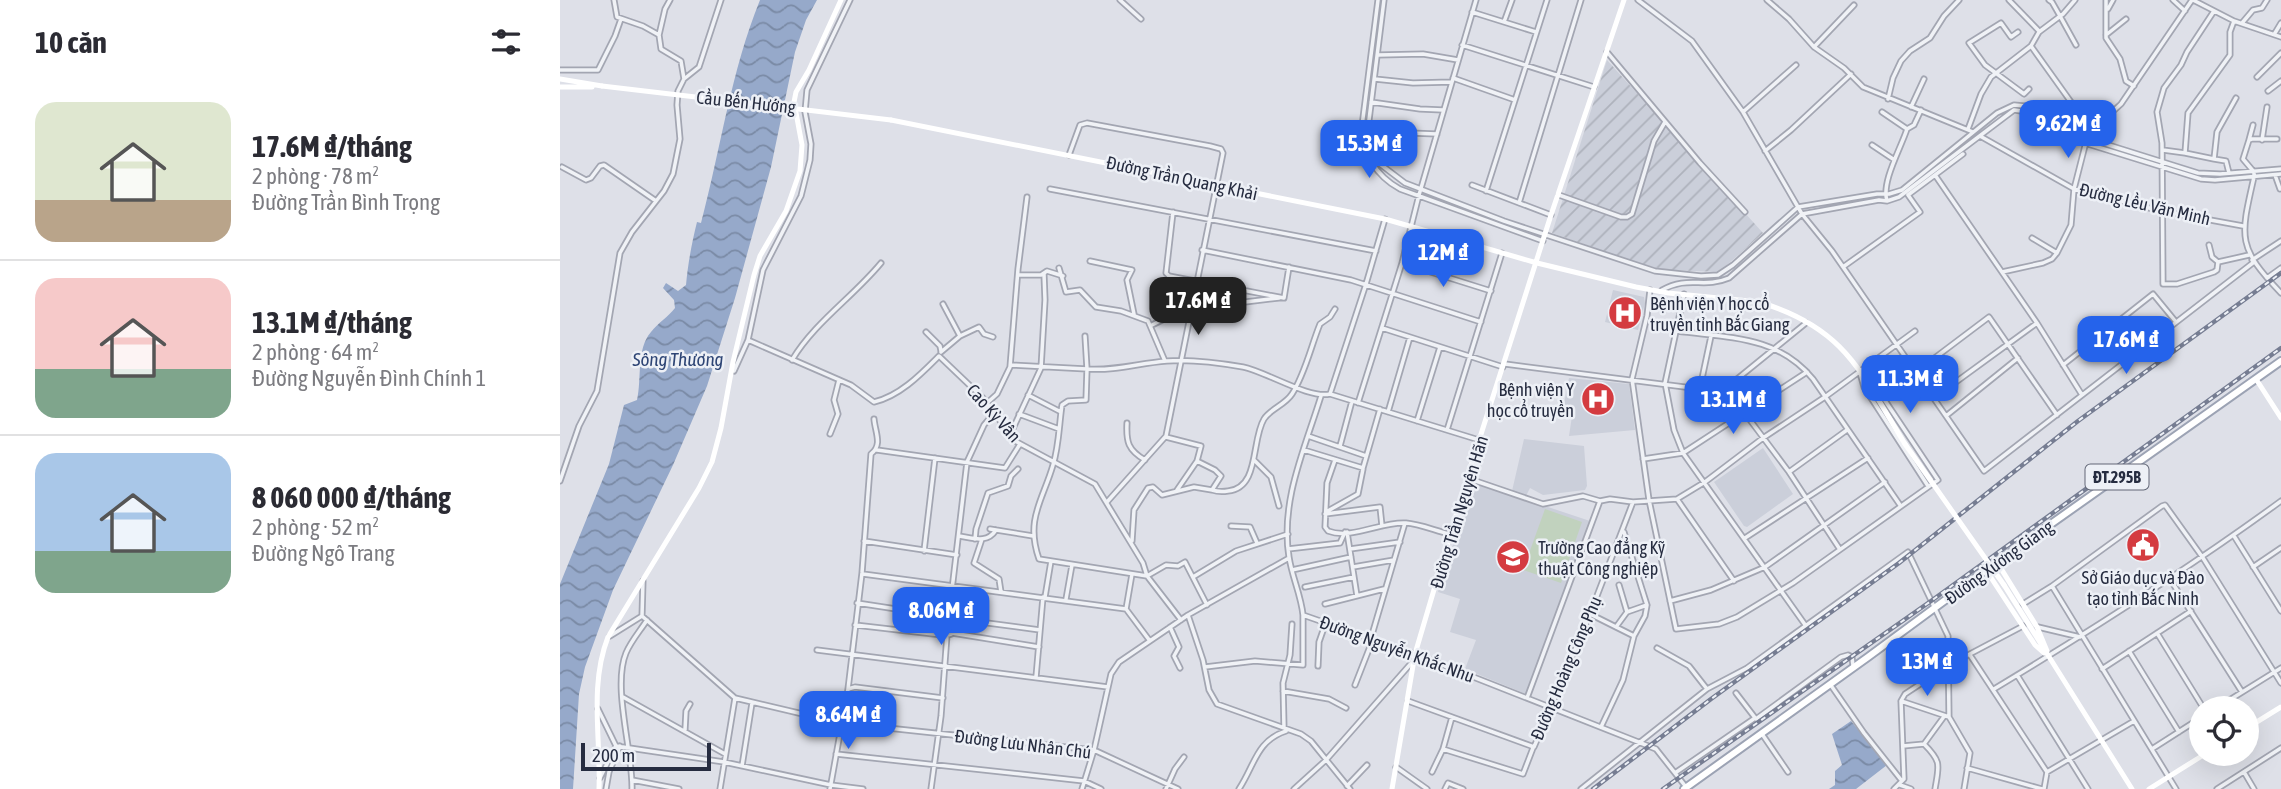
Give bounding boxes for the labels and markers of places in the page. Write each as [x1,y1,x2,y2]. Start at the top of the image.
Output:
pin: 9.62M ₫ [2003,100,2133,160]
pin: 15.3M ₫ [1304,120,1434,180]
pin: 12M ₫ [1394,230,1492,289]
pin: 17.6M ₫ [1133,278,1263,337]
place label: Bệnh viện Y học cổ truyền tỉnh Bắc Giang [1650,292,1790,335]
hospital icon: Bệnh viện Y học cổ truyền tỉnh Bắc Giang [1606,294,1644,332]
pin: 17.6M ₫ [2061,316,2191,376]
pin: 11.3M ₫ [1845,356,1975,415]
pin: 13.1M ₫ [1668,376,1798,436]
place label: Bệnh viện Y học cổ truyền [1487,379,1574,421]
hospital icon: Bệnh viện Y học cổ truyền [1579,380,1617,418]
public building icon: Sở Giáo dục và Đào tạo tỉnh Bắc Ninh [2124,526,2162,564]
place label: Trường Cao đẳng Kỹ thuật Công nghiệp [1538,537,1665,579]
school or university icon: Trường Cao đẳng Kỹ thuật Công nghiệp [1494,538,1532,576]
place label: Sở Giáo dục và Đào tạo tỉnh Bắc Ninh [2082,567,2204,609]
pin: 8.06M ₫ [876,588,1006,647]
pin: 13M ₫ [1878,638,1976,698]
pin: 8.64M ₫ [783,692,913,751]

